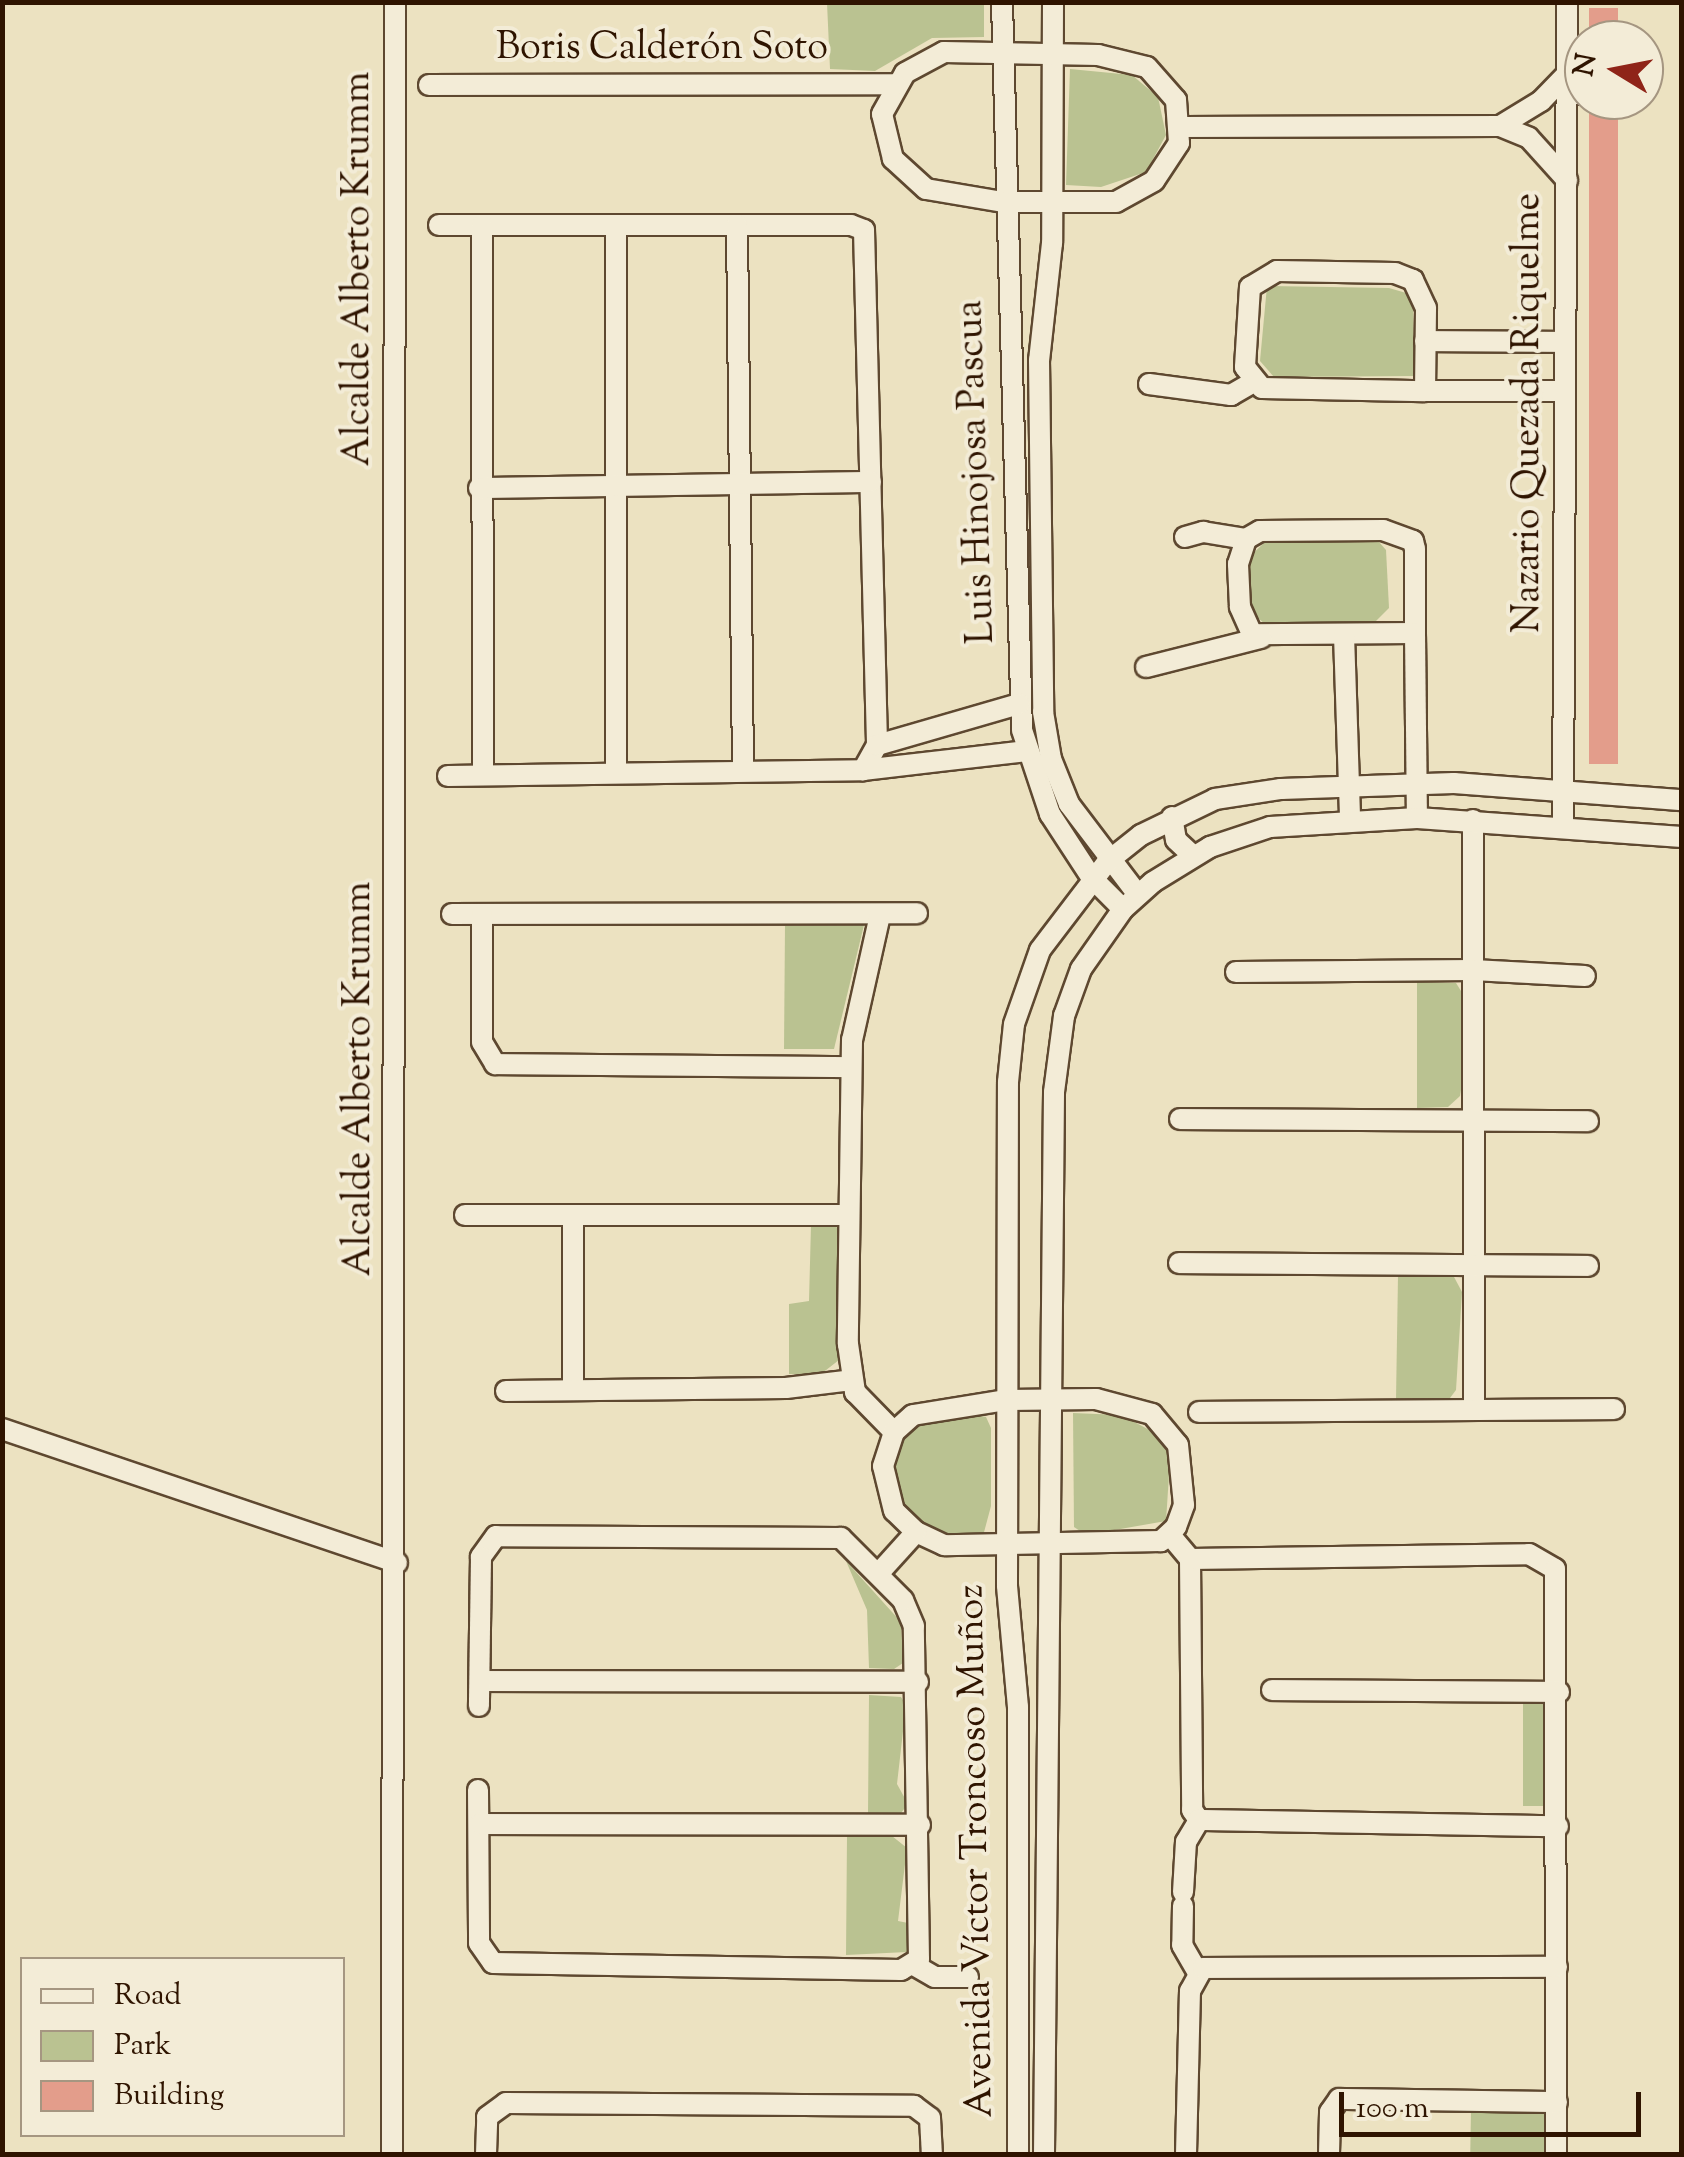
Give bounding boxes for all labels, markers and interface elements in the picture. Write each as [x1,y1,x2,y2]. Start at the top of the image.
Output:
north arrow [1564,20,1664,120]
street label: Boris Calderón Soto [496,27,828,73]
text: N [1565,51,1608,80]
street label: Alcalde Alberto Krumm [337,72,383,466]
street label: Nazario Quezada Riquelme [1507,193,1553,633]
street label: Luis Hinojosa Pascua [949,299,1007,645]
street label: Alcalde Alberto Krumm [338,882,384,1276]
street label: Avenida Víctor Troncoso Muñoz [951,1584,1005,2118]
legend [20,1957,345,2137]
text: Road [114,1975,181,2018]
text: Park [114,2025,171,2068]
scale bar [1344,2072,1646,2134]
text: Building [114,2075,224,2118]
text: 100 m [1356,2088,1429,2131]

